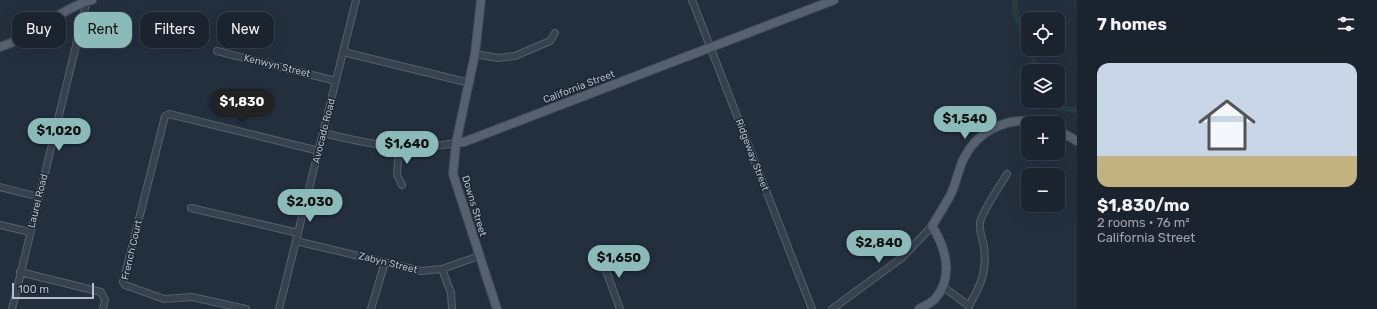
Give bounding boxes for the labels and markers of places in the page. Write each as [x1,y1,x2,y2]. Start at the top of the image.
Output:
pin: $1,830 [209,89,275,123]
pin: $1,540 [932,106,998,140]
pin: $1,020 [26,118,92,152]
pin: $1,640 [374,131,440,165]
pin: $2,030 [277,189,343,223]
pin: $2,840 [846,230,912,264]
pin: $1,650 [586,245,652,279]

